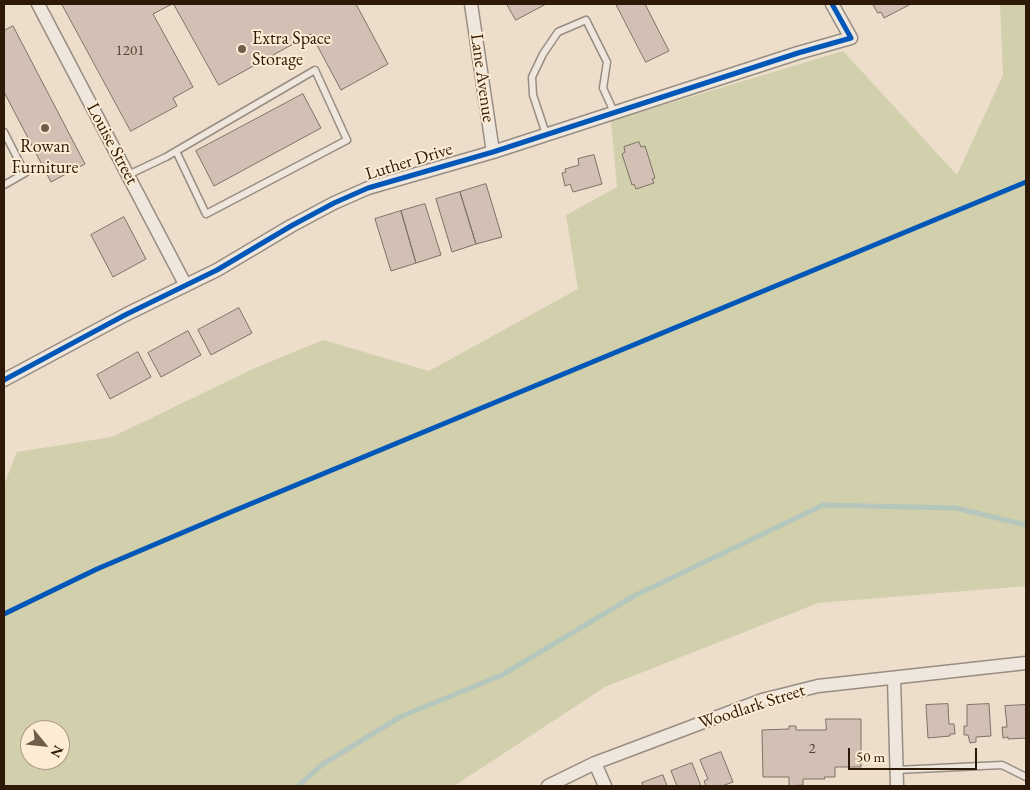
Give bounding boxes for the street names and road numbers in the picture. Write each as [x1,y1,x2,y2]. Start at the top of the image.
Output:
street label: Lane Avenue [465,32,499,124]
street label: Louise Street [82,100,142,188]
street label: Luther Drive [363,139,455,185]
street label: Woodlark Street [696,680,808,734]

